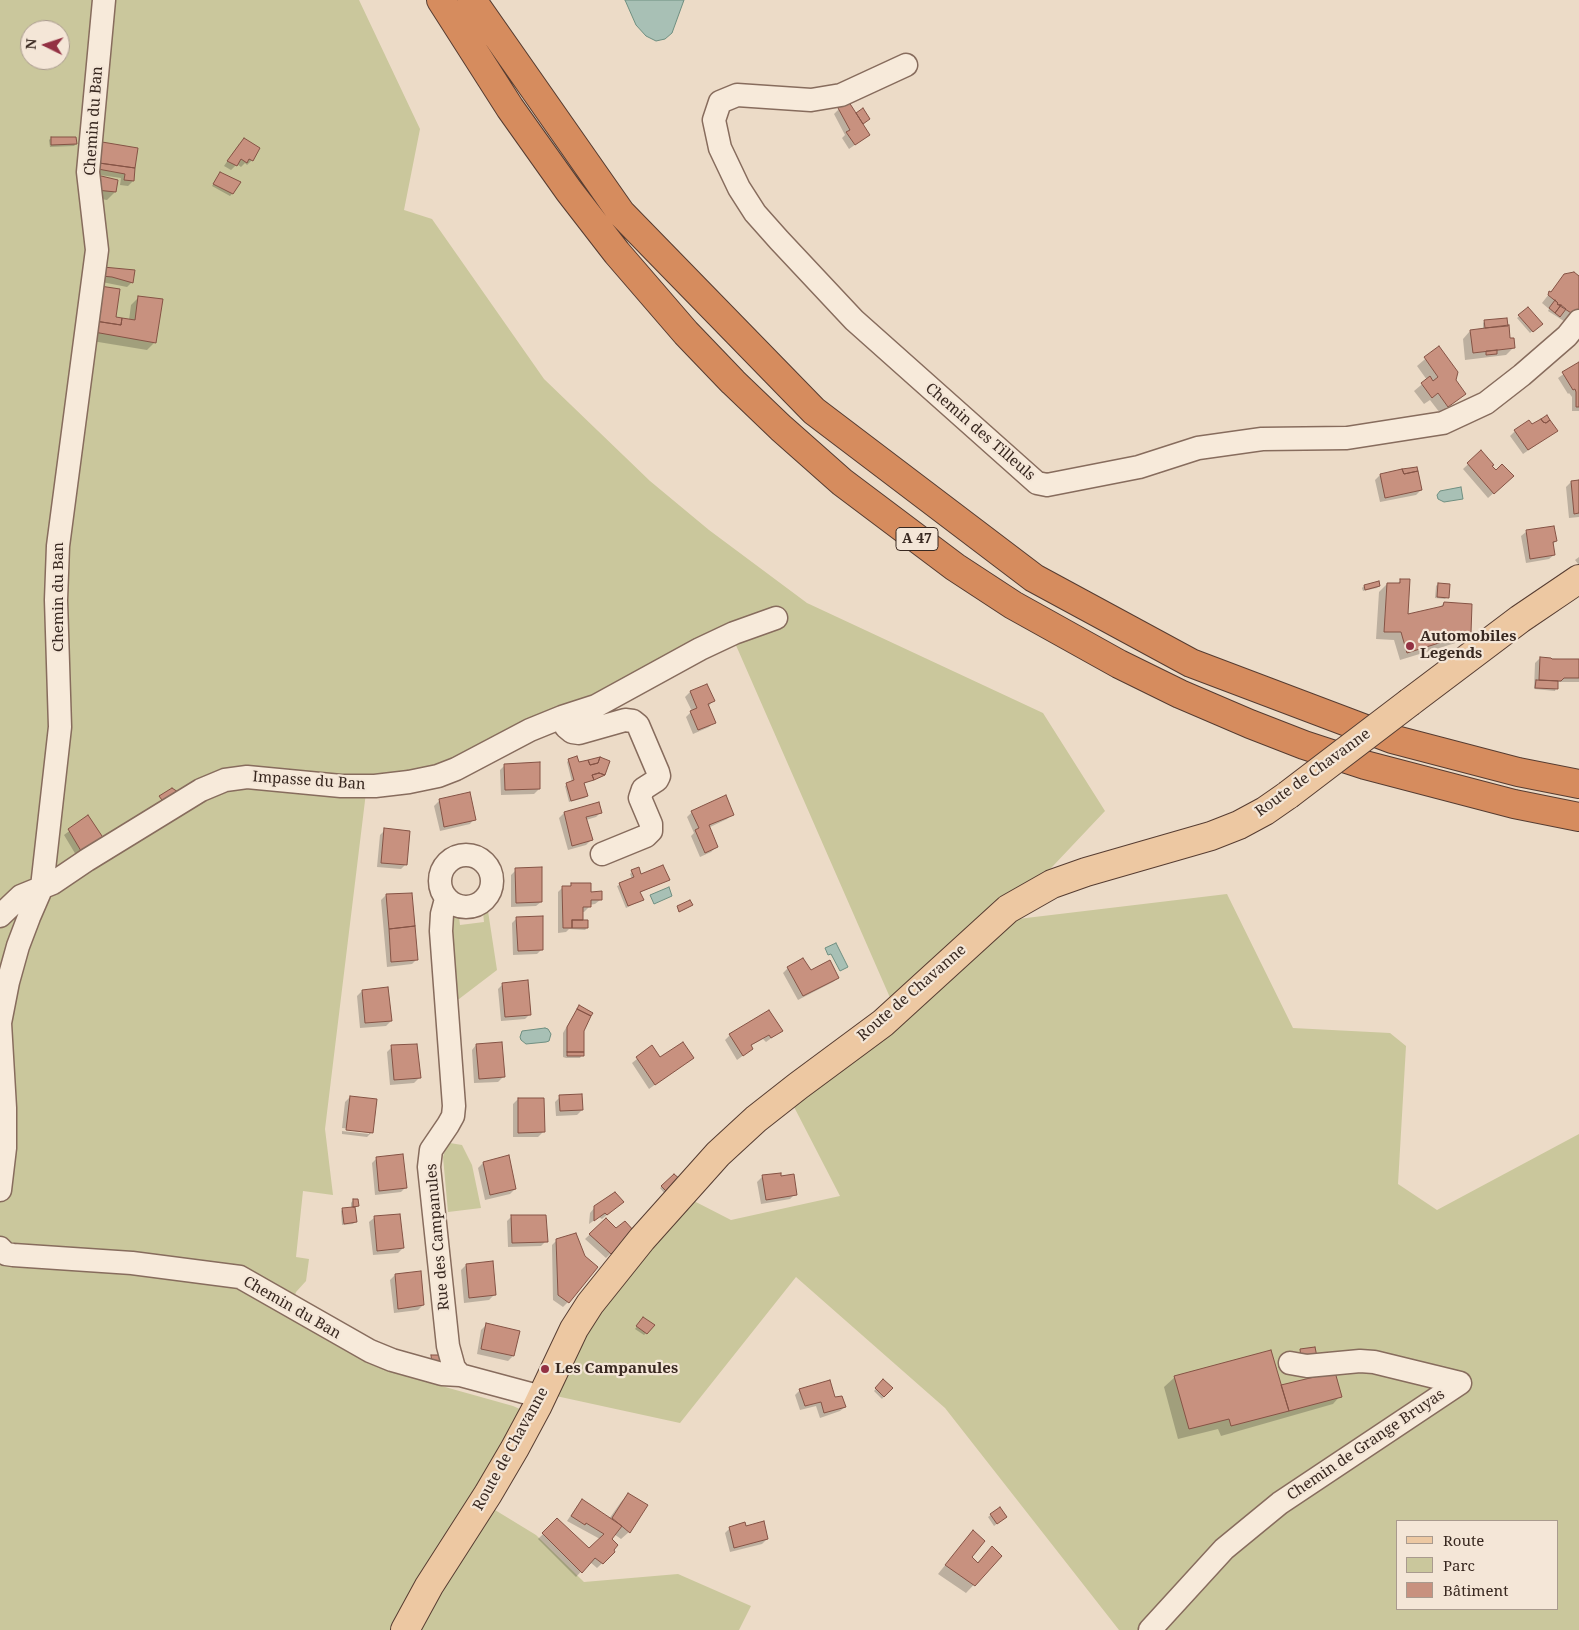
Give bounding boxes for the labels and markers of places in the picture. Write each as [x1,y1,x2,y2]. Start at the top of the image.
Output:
place label: Automobiles Legends [1420,628,1516,663]
marker: Automobiles Legends [1404,640,1416,652]
place label: Les Campanules [555,1360,678,1378]
marker: Les Campanules [539,1363,551,1375]

